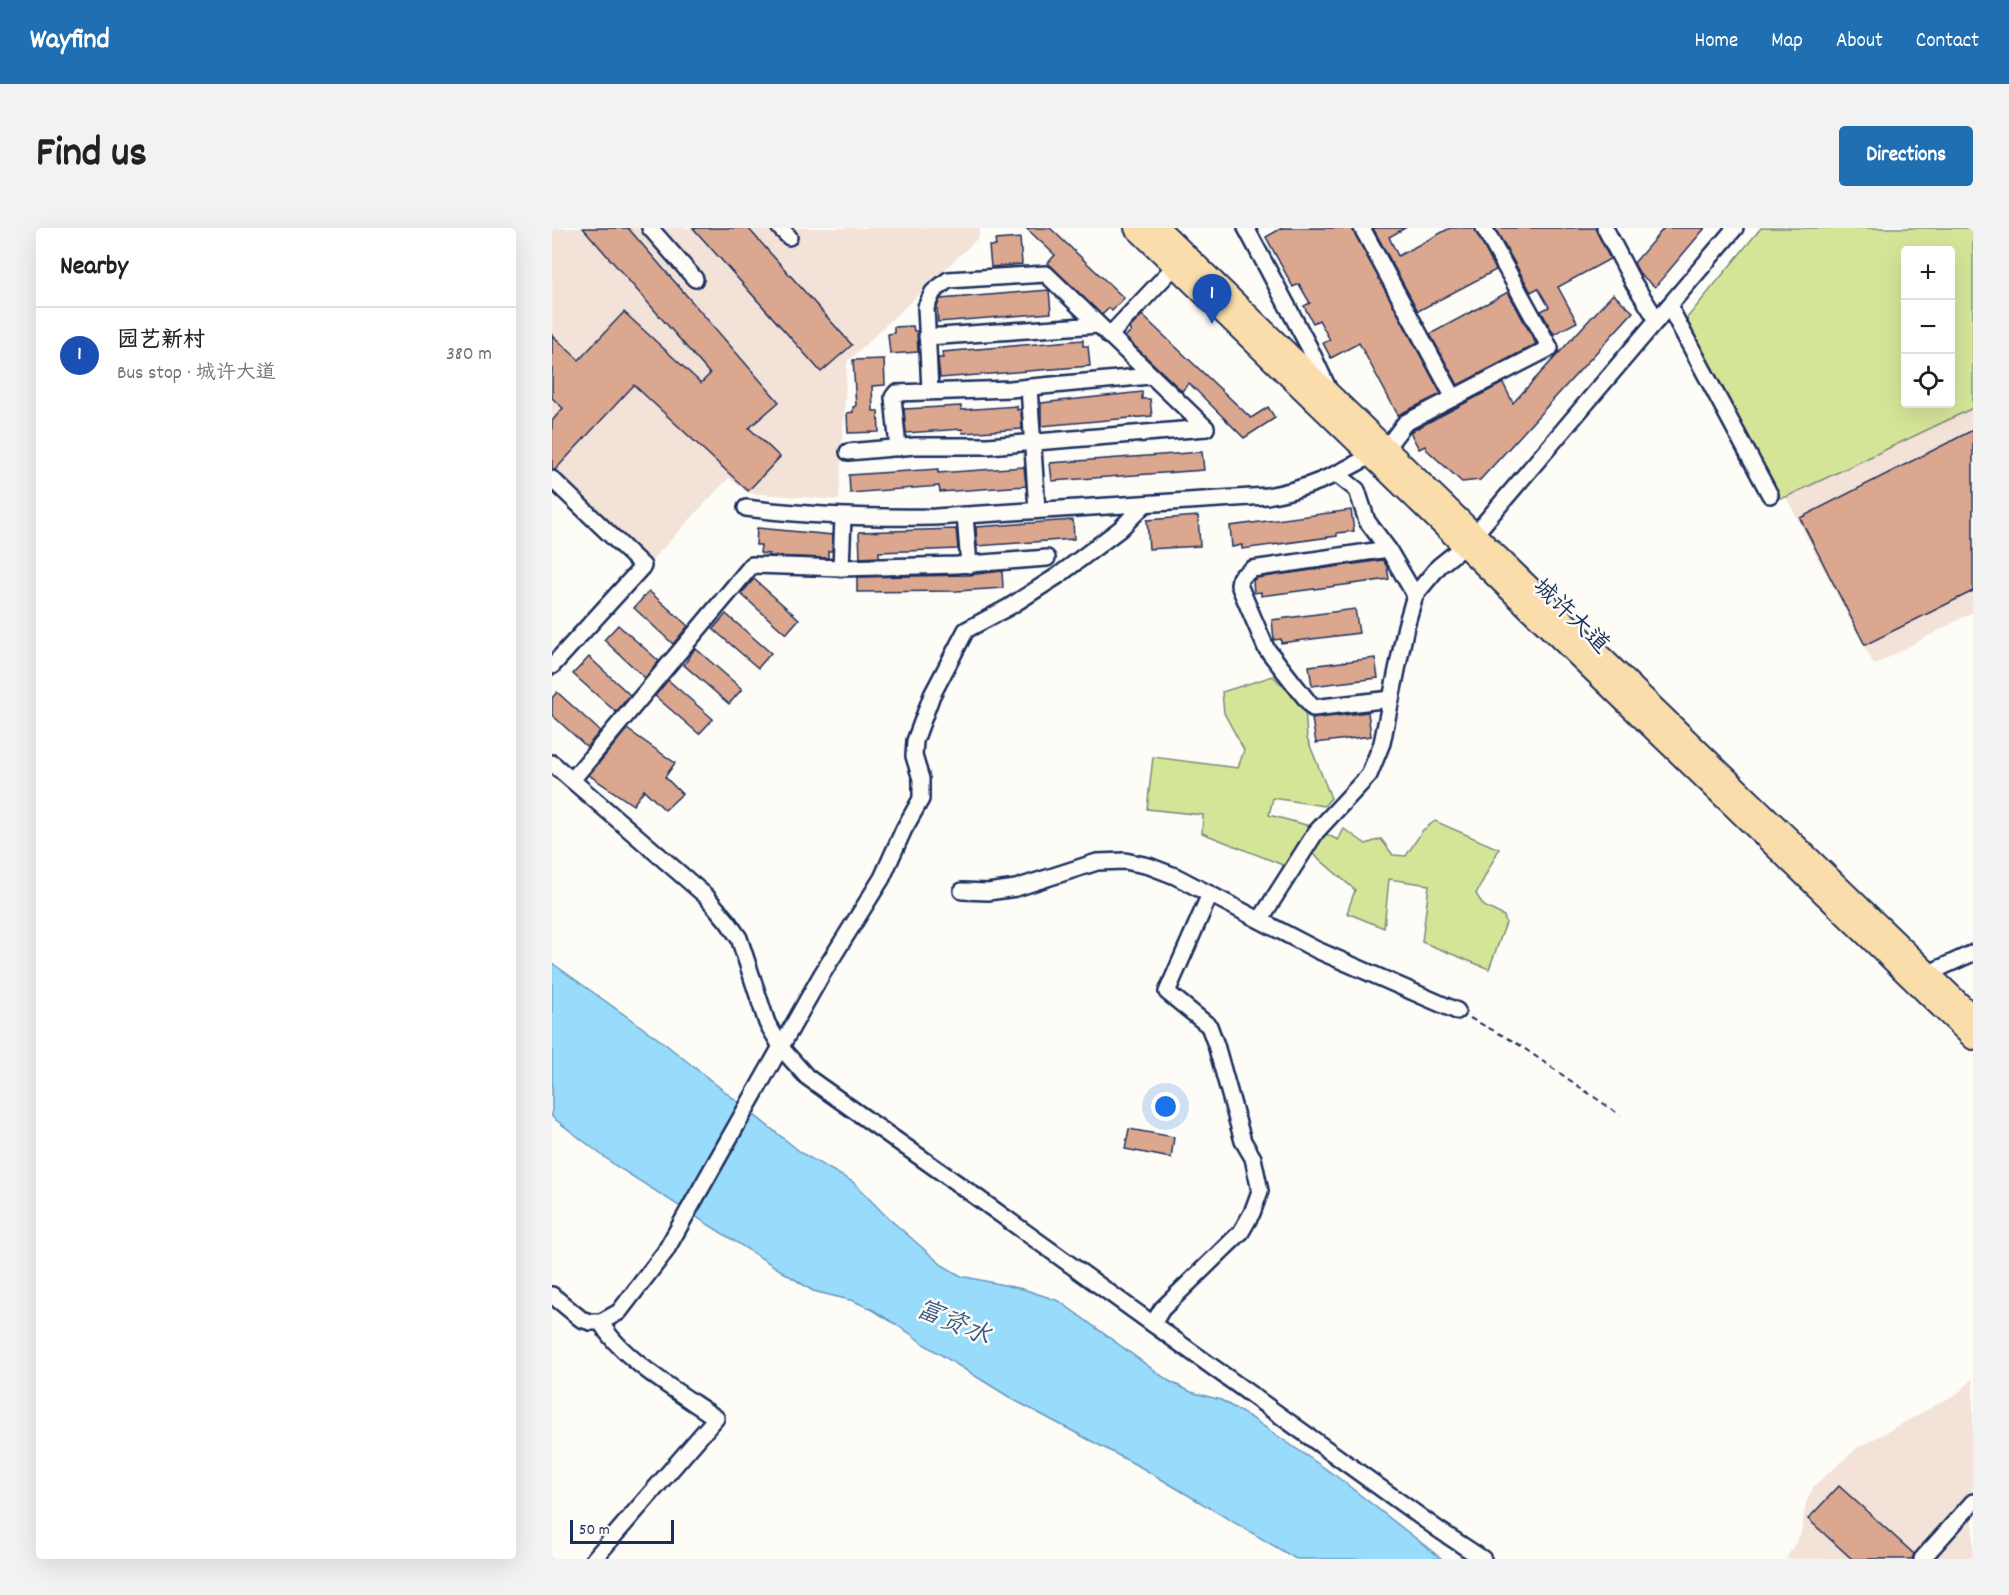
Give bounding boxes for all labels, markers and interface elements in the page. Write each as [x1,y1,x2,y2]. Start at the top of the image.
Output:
text: Wayfind [30,22,110,62]
text: Home [1694,27,1738,57]
text: Map [1771,27,1803,57]
text: About [1836,27,1883,57]
text: Contact [1916,27,1979,57]
text: Find us [36,126,147,186]
button: Directions [1839,126,1973,186]
map controls [1901,246,1955,408]
button: + [1901,246,1955,300]
text: Nearby [60,249,128,286]
pin: 1 [1192,274,1232,324]
button: − [1901,300,1955,354]
text: 园艺新村 [117,326,205,357]
text: 1 [77,341,82,369]
text: 380 m [446,341,492,369]
button: locate [1901,354,1955,408]
text: Bus stop · 城许大道 [117,360,276,388]
street label: 城许大道 [1524,572,1616,663]
your location [1151,1092,1180,1121]
water label: 富资水 [909,1292,997,1357]
scale bar [570,1517,674,1544]
text: 50 m [579,1519,610,1542]

